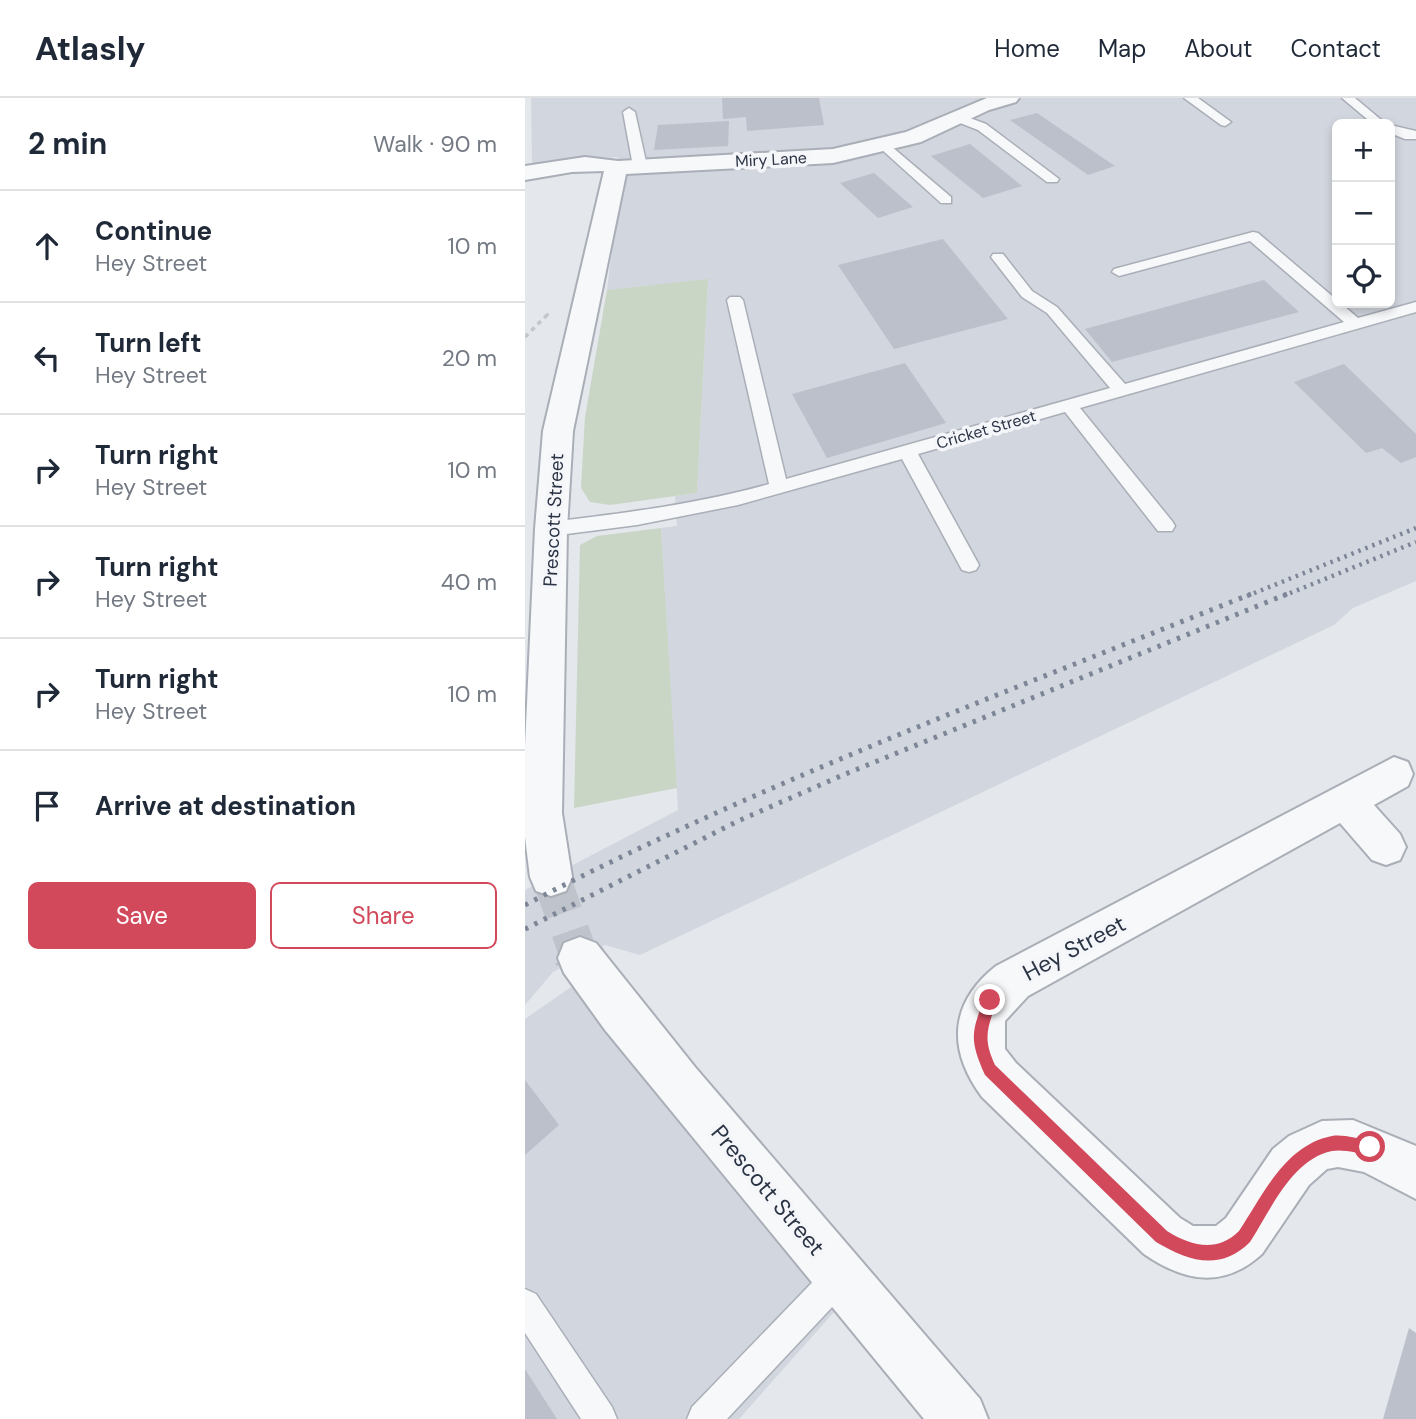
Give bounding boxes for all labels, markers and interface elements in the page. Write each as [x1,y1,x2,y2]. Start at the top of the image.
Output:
text: Atlasly [35,27,145,70]
text: Home [994,33,1060,64]
text: Map [1098,33,1146,64]
text: About [1184,33,1253,64]
text: Contact [1291,33,1381,64]
map controls [1332,119,1395,308]
button: + [1332,119,1395,182]
text: 2 min [28,124,107,163]
text: Walk · 90 m [373,129,497,159]
street label: Miry Lane [735,147,807,172]
button: − [1332,182,1395,245]
text: Continue [95,214,212,248]
icon: ahead [28,227,66,265]
text: 10 m [447,231,497,261]
button: locate [1332,245,1395,308]
text: Hey Street [95,248,207,278]
text: Turn left [95,326,202,360]
icon: left [28,339,66,377]
text: 20 m [442,343,497,373]
text: Hey Street [95,360,207,390]
street label: Cricket Street [934,405,1038,454]
text: Turn right [95,438,219,472]
icon: right [28,451,66,489]
street label: Prescott Street [538,453,569,587]
text: 10 m [447,455,497,485]
text: Hey Street [95,472,207,502]
text: Turn right [95,550,219,584]
icon: right [28,563,66,601]
text: 40 m [441,567,497,597]
text: Hey Street [95,584,207,614]
text: Turn right [95,662,219,696]
icon: right [28,675,66,713]
text: 10 m [447,679,497,709]
text: Hey Street [95,696,207,726]
icon: arrive [28,787,66,825]
text: Arrive at destination [95,789,356,823]
button: Save [28,882,256,949]
button: Share [270,882,497,949]
street label: Hey Street [1017,908,1131,988]
route end [974,984,1005,1015]
street label: Prescott Street [705,1118,831,1262]
route start [1354,1131,1385,1162]

